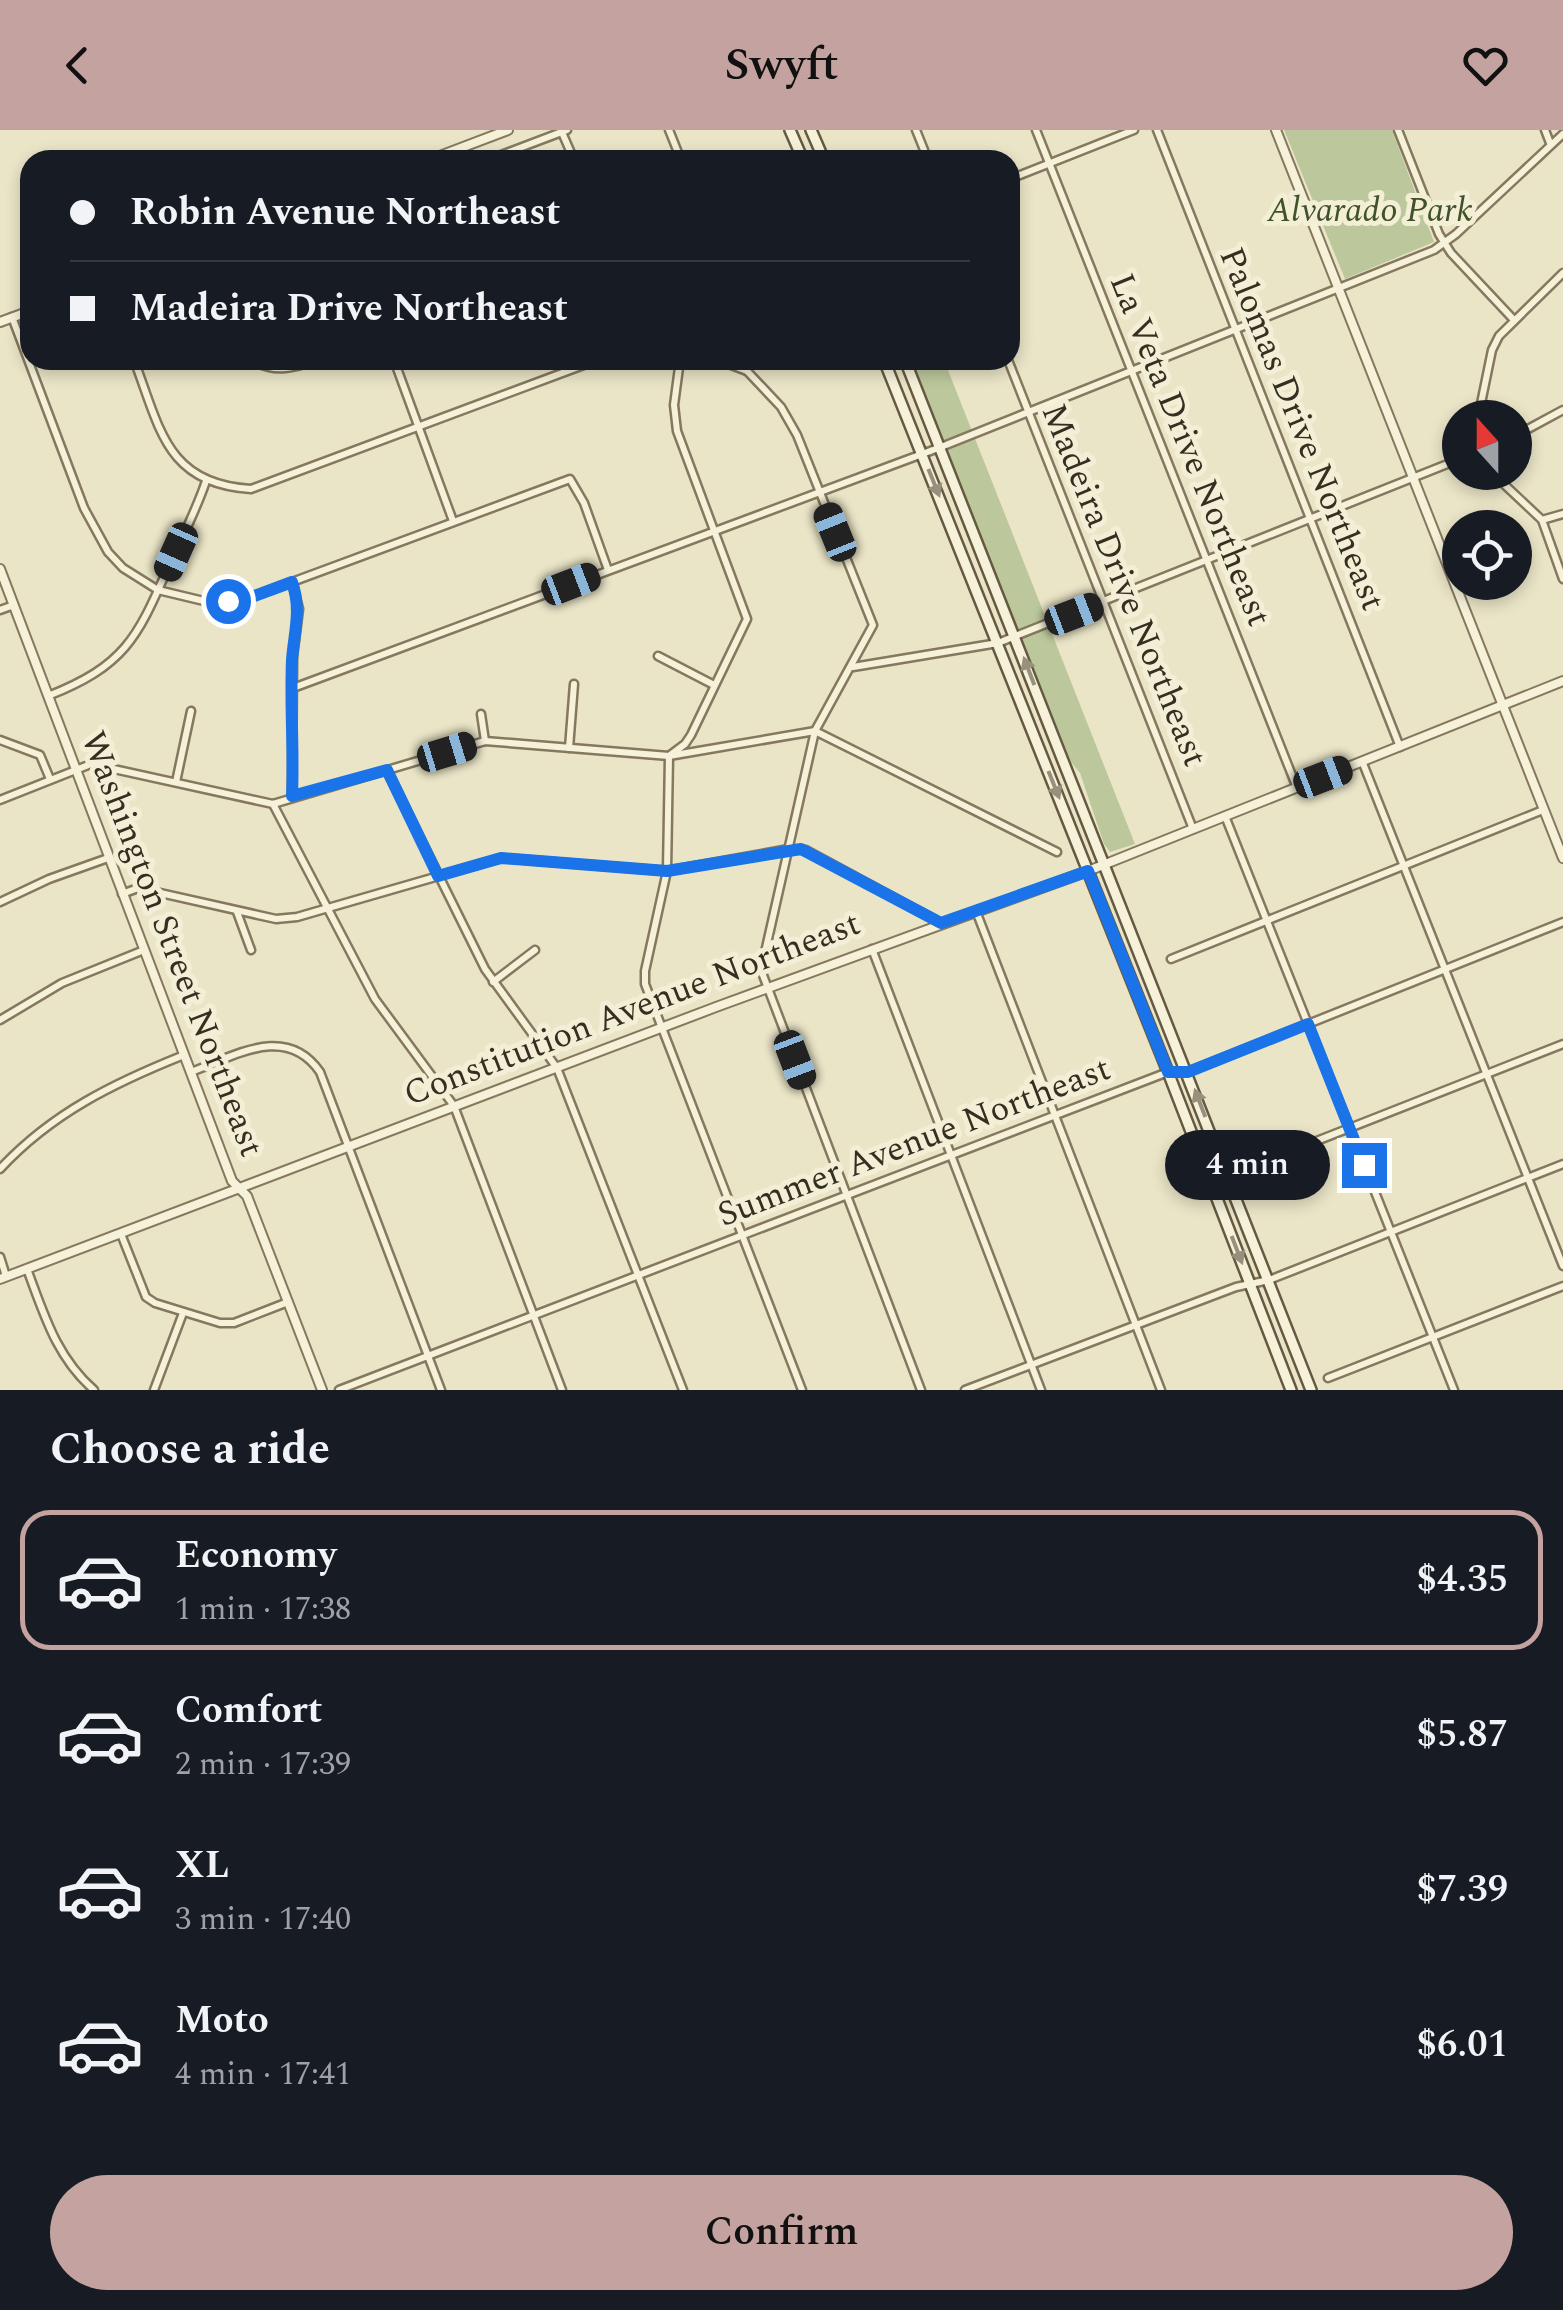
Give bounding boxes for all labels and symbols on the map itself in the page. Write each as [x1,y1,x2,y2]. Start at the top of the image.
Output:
park label: Alvarado Park [1266,184,1473,237]
street label: Palomas Drive Northeast [1205,239,1399,619]
street label: La Veta Drive Northeast [1095,265,1285,635]
street label: Madeira Drive Northeast [1027,395,1221,775]
north arrow [1442,400,1532,490]
one-way arrow [926,468,942,498]
car [810,499,860,565]
car [150,518,202,586]
car [538,559,604,609]
route start [206,579,251,624]
car [1041,589,1107,639]
one-way arrow [1020,656,1036,686]
street label: Washington Street Northeast [66,723,278,1165]
car [414,729,480,775]
car [1290,752,1356,802]
one-way arrow [1046,770,1062,800]
street label: Constitution Avenue Northeast [396,897,868,1121]
car [770,1027,820,1093]
street label: Summer Avenue Northeast [710,1043,1118,1241]
one-way arrow [1192,1088,1208,1118]
callout: 4 min [1164,1130,1329,1200]
route end [1342,1143,1387,1188]
one-way arrow [1230,1235,1246,1265]

